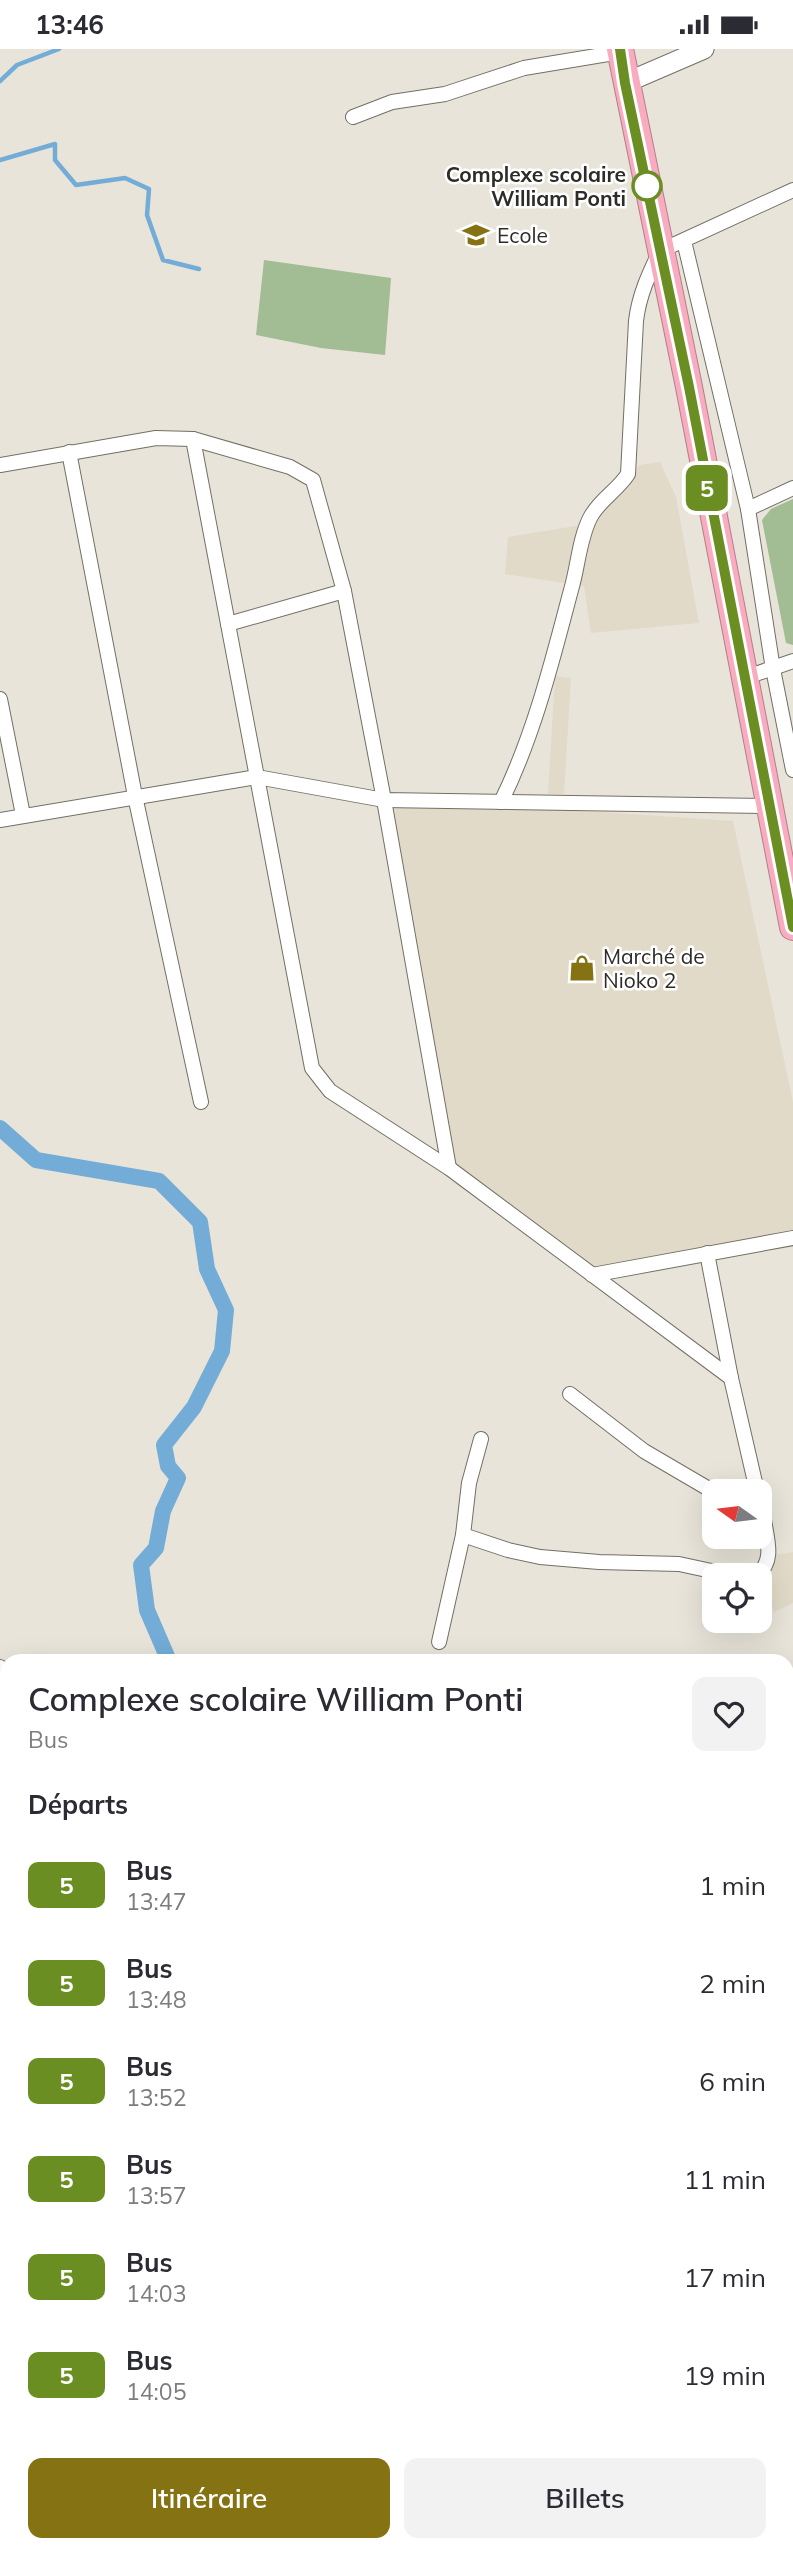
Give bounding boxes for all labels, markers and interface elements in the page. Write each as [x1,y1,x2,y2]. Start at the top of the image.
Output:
text: 13:46 [35,8,104,41]
place label: Complexe scolaire William Ponti [446,161,626,211]
marker: Complexe scolaire William Ponti [632,171,662,201]
school or university icon: Ecole [461,220,491,250]
place label: Ecole [497,222,548,248]
line badge: 5 [684,465,730,511]
text: 5 [700,473,714,503]
place label: Marché de Nioko 2 [603,943,705,993]
shop icon: Marché de Nioko 2 [567,953,597,983]
north arrow [702,1479,772,1549]
map controls [702,1479,772,1633]
button: locate [702,1563,772,1633]
button: heart [692,1677,766,1751]
text: Complexe scolaire William Ponti [28,1678,524,1719]
text: Bus [28,1725,68,1754]
text: Départs [28,1788,128,1821]
text: Bus [126,1854,172,1887]
text: 1 min [699,1869,766,1902]
text: 5 [59,1870,74,1900]
text: 13:47 [126,1887,186,1916]
text: Bus [126,1952,172,1985]
text: 2 min [699,1967,766,2000]
text: 5 [59,1968,74,1998]
text: 13:48 [126,1985,186,2014]
text: Bus [126,2050,172,2083]
text: 6 min [699,2065,766,2098]
text: 5 [59,2066,74,2096]
text: 13:52 [126,2083,186,2112]
text: Bus [126,2148,172,2181]
text: 11 min [684,2163,766,2196]
text: 5 [59,2164,74,2194]
text: 13:57 [126,2181,186,2210]
text: Bus [126,2246,172,2279]
text: 17 min [684,2261,766,2294]
text: 5 [59,2262,74,2292]
text: 14:03 [126,2279,186,2308]
text: Bus [126,2344,172,2377]
text: 19 min [684,2359,766,2392]
text: 5 [59,2360,74,2390]
text: 14:05 [126,2377,186,2406]
button: Itinéraire [28,2458,390,2538]
button: Billets [404,2458,766,2538]

